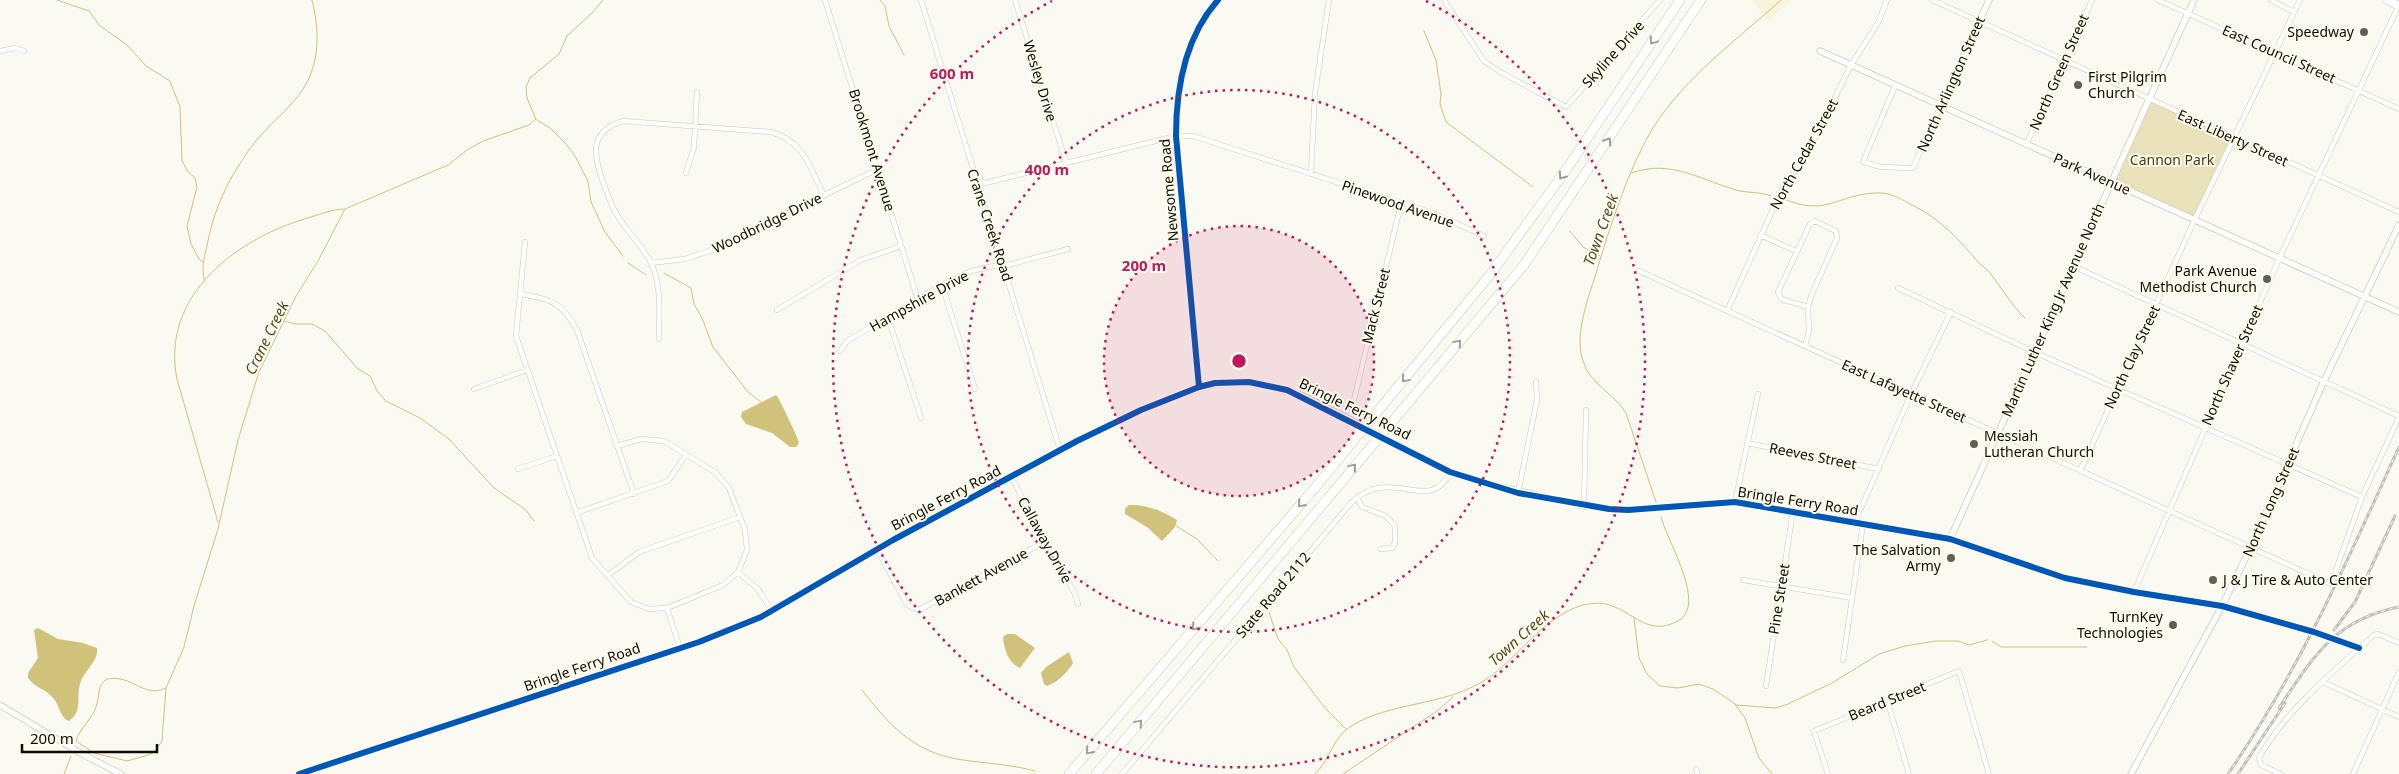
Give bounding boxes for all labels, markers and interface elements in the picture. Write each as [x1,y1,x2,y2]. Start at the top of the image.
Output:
street label: North Green Street [2024,11,2093,133]
street label: North Arlington Street [1912,13,1989,155]
street label: Skyline Drive [1577,16,1648,91]
street label: East Council Street [2219,20,2339,87]
place label: Speedway [2287,22,2355,41]
marker: Speedway [2358,26,2370,38]
one-way arrow [1650,35,1659,44]
street label: Wesley Drive [1019,38,1062,124]
text: 600 m [930,63,974,83]
place label: First Pilgrim Church [2088,67,2167,102]
marker: First Pilgrim Church [2072,79,2084,91]
street label: Brookmont Avenue [845,86,900,213]
street label: North Cedar Street [1765,95,1842,213]
street label: East Liberty Street [2175,105,2292,170]
street label: Newsome Road [1155,138,1182,242]
one-way arrow [1602,138,1611,147]
street label: Park Avenue [2051,148,2134,199]
park label: Cannon Park [2130,150,2215,169]
text: 400 m [1025,159,1069,179]
street label: Crane Creek Road [963,166,1018,284]
one-way arrow [1559,170,1568,179]
street label: Pinewood Avenue [1339,175,1457,232]
street label: Woodbridge Drive [709,188,825,257]
water label: Town Creek [1578,191,1622,268]
street label: Martin Luther King Jr Avenue North [1997,200,2108,420]
text: 200 m [1122,255,1166,275]
place label: Park Avenue Methodist Church [2140,261,2257,296]
street label: Hampshire Drive [866,265,972,336]
street label: Mack Street [1357,266,1394,346]
marker: Park Avenue Methodist Church [2261,273,2273,285]
water label: Crane Creek [240,297,293,378]
street label: North Clay Street [2099,302,2164,412]
street label: North Shaver Street [2196,302,2267,428]
one-way arrow [1452,340,1461,349]
centre of rings [1230,352,1248,370]
street label: East Lafayette Street [1839,354,1970,427]
street label: Bringle Ferry Road [1296,373,1414,444]
one-way arrow [1402,374,1411,383]
place label: Messiah Lutheran Church [1984,426,2094,461]
street label: Reeves Street [1768,438,1858,473]
marker: Messiah Lutheran Church [1968,438,1980,450]
street label: North Long Street [2238,444,2303,560]
street label: Bringle Ferry Road [887,461,1004,535]
one-way arrow [1347,464,1356,473]
street label: Bringle Ferry Road [1736,482,1860,519]
street label: Callaway Drive [1014,493,1077,586]
one-way arrow [1298,498,1306,507]
place label: The Salvation Army [1853,540,1942,575]
street label: Bankett Avenue [931,543,1031,610]
street label: State Road 2112 [1231,548,1314,642]
marker: The Salvation Army [1945,552,1957,564]
street label: Pine Street [1764,562,1793,636]
place label: J & J Tire & Auto Center [2221,570,2373,589]
marker: J & J Tire & Auto Center [2207,574,2219,586]
water label: Town Creek [1484,604,1553,670]
place label: TurnKey Technologies [2077,607,2164,642]
marker: TurnKey Technologies [2167,619,2179,631]
one-way arrow [1191,622,1200,631]
street label: Bringle Ferry Road [521,638,643,695]
street label: Beard Street [1845,676,1928,725]
one-way arrow [1133,720,1141,729]
scale bar [22,722,158,754]
text: 200 m [30,728,74,748]
one-way arrow [1086,745,1095,754]

